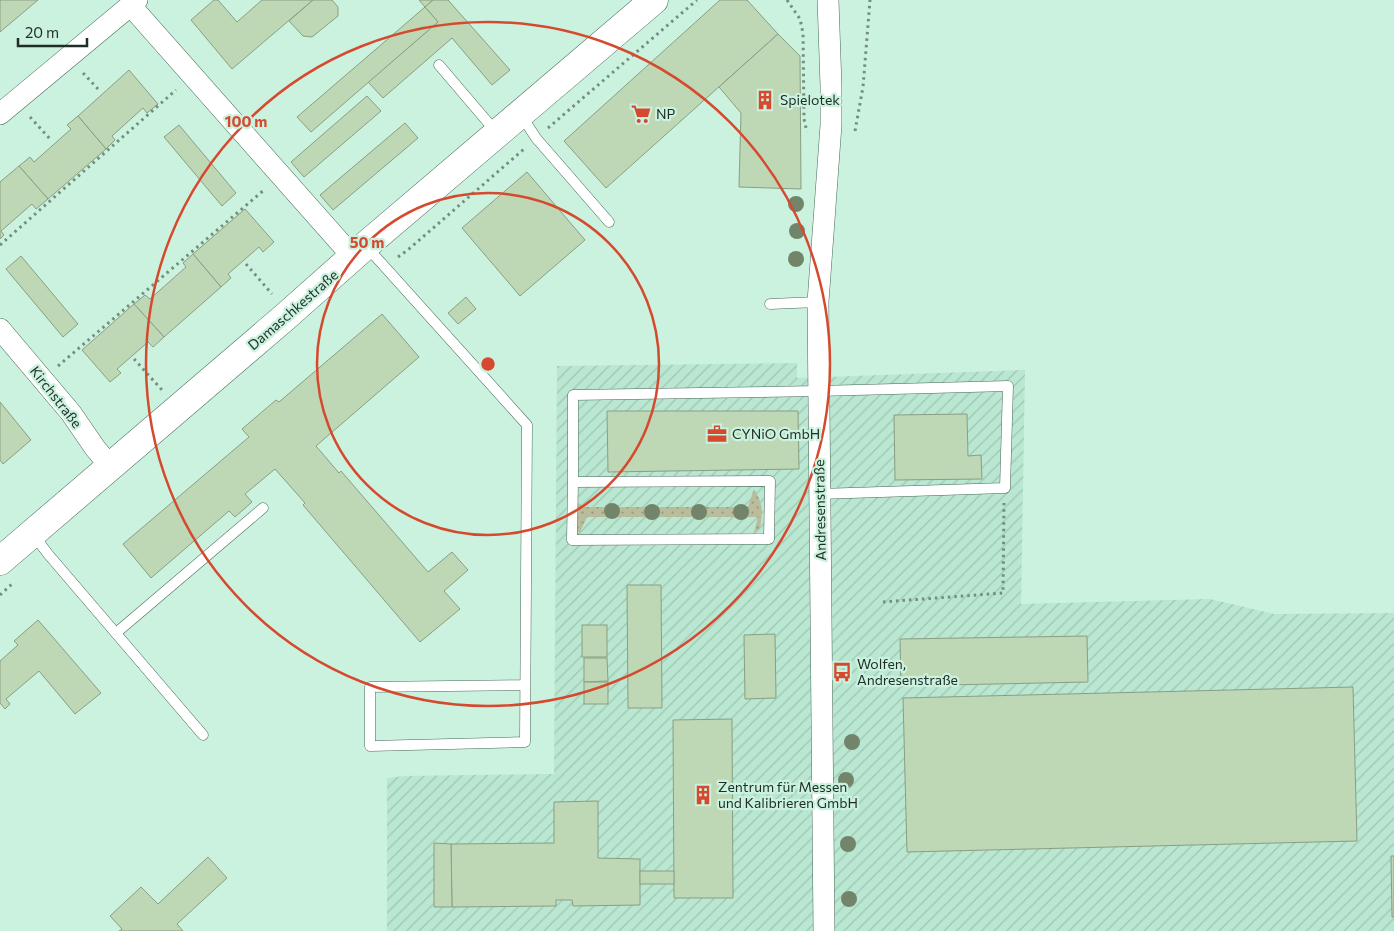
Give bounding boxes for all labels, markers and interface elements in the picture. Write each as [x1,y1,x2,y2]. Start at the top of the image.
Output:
scale bar [18,15,86,47]
text: 20 m [25,23,59,41]
building icon: Spielotek [754,89,776,111]
place label: Spielotek [780,91,840,108]
supermarket icon: NP [630,103,652,125]
place label: NP [656,105,676,122]
text: 100 m [225,112,267,130]
text: 50 m [350,233,384,251]
street label: Damaschkestraße [244,266,341,353]
centre of rings [479,355,497,373]
street label: Kirchstraße [27,362,86,431]
office icon: CYNiO GmbH [706,423,728,445]
place label: CYNiO GmbH [732,425,820,442]
street label: Andresenstraße [810,459,829,561]
place label: Wolfen, Andresenstraße [857,655,958,688]
bus stop icon: Wolfen, Andresenstraße [831,661,853,683]
place label: Zentrum für Messen und Kalibrieren GmbH [718,778,858,811]
building icon: Zentrum für Messen und Kalibrieren GmbH [692,784,714,806]

